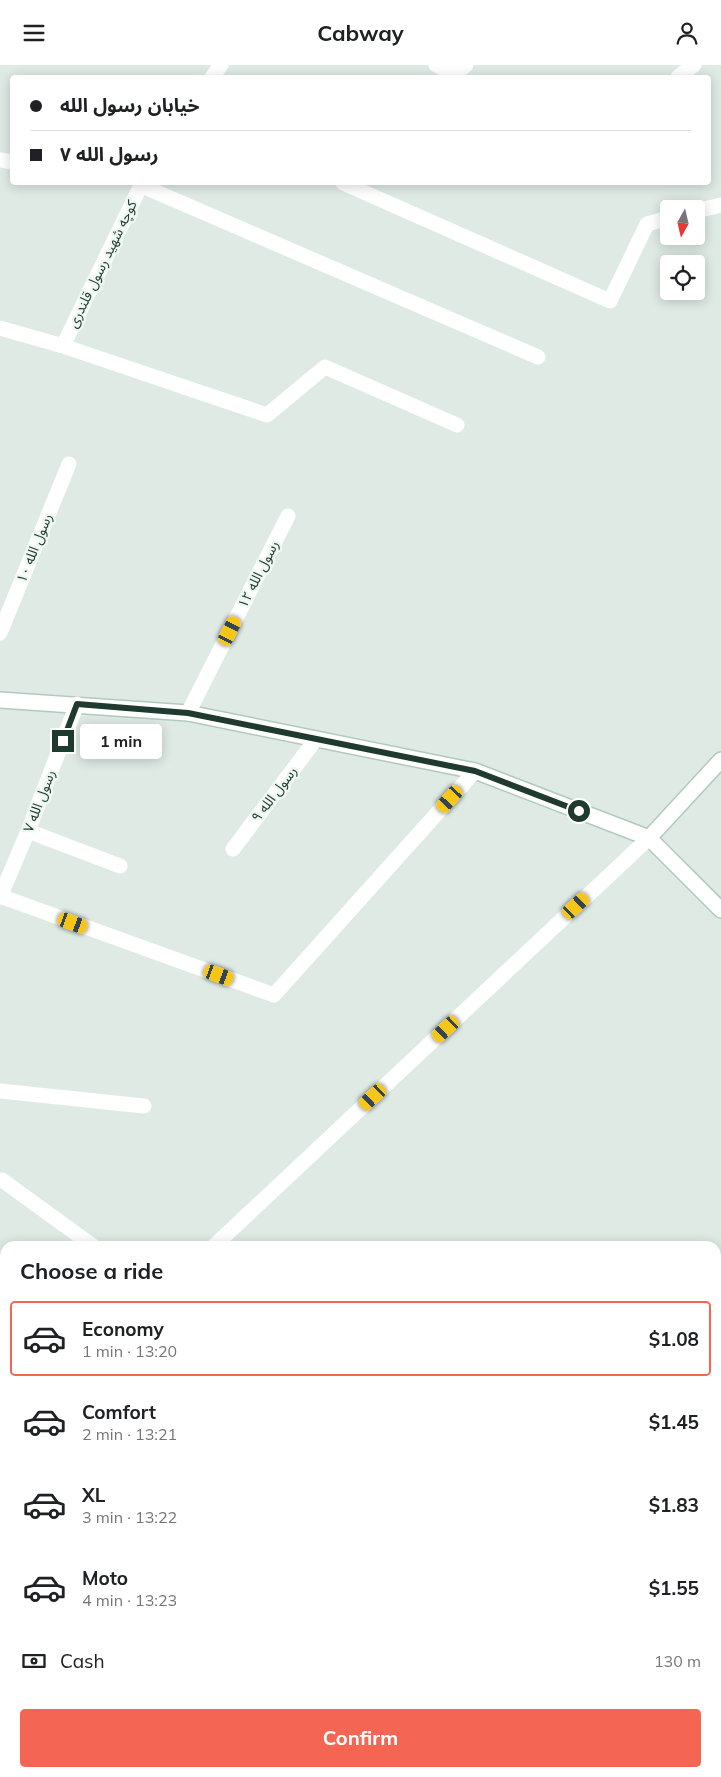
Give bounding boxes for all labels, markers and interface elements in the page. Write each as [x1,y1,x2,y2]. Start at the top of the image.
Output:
icon: menu [20,19,48,47]
text: Cabway [317,19,404,47]
icon: person [673,19,701,47]
text: خیابان رسول الله [60,93,200,117]
text: رسول الله ۷ [60,142,159,166]
street label: کوچه شهید رسول قلندری [63,197,142,331]
north arrow [660,200,705,245]
map controls [660,200,705,300]
button: locate [660,255,705,300]
street label: رسول الله ۱۰ [12,511,56,585]
street label: رسول الله ۱۲ [233,537,283,611]
car [216,614,243,648]
callout: 1 min [80,723,163,759]
route end [52,730,74,752]
text: 1 min [100,731,142,751]
street label: رسول الله ۹ [247,762,301,826]
street label: رسول الله ۷ [19,767,59,835]
car [434,783,465,815]
route start [568,800,590,822]
car [559,890,592,922]
car [56,911,89,935]
car [202,963,235,987]
car [429,1013,462,1045]
car [356,1081,389,1113]
text: Choose a ride [20,1257,163,1285]
icon: car [22,1316,67,1361]
text: Economy [82,1317,164,1341]
text: $1.08 [649,1327,699,1351]
text: 1 min · 13:20 [82,1341,177,1361]
icon: car [22,1399,67,1444]
text: Comfort [82,1400,156,1424]
text: $1.45 [649,1410,699,1434]
text: 2 min · 13:21 [82,1424,177,1444]
icon: car [22,1482,67,1527]
text: XL [82,1483,105,1507]
text: $1.83 [649,1493,699,1517]
text: 3 min · 13:22 [82,1507,177,1527]
icon: car [22,1565,67,1610]
text: Moto [82,1566,128,1590]
text: $1.55 [649,1576,699,1600]
text: 4 min · 13:23 [82,1590,177,1610]
icon: cash [20,1647,48,1675]
text: Cash [60,1649,105,1673]
text: 130 m [654,1651,701,1671]
button: Confirm [20,1709,701,1767]

